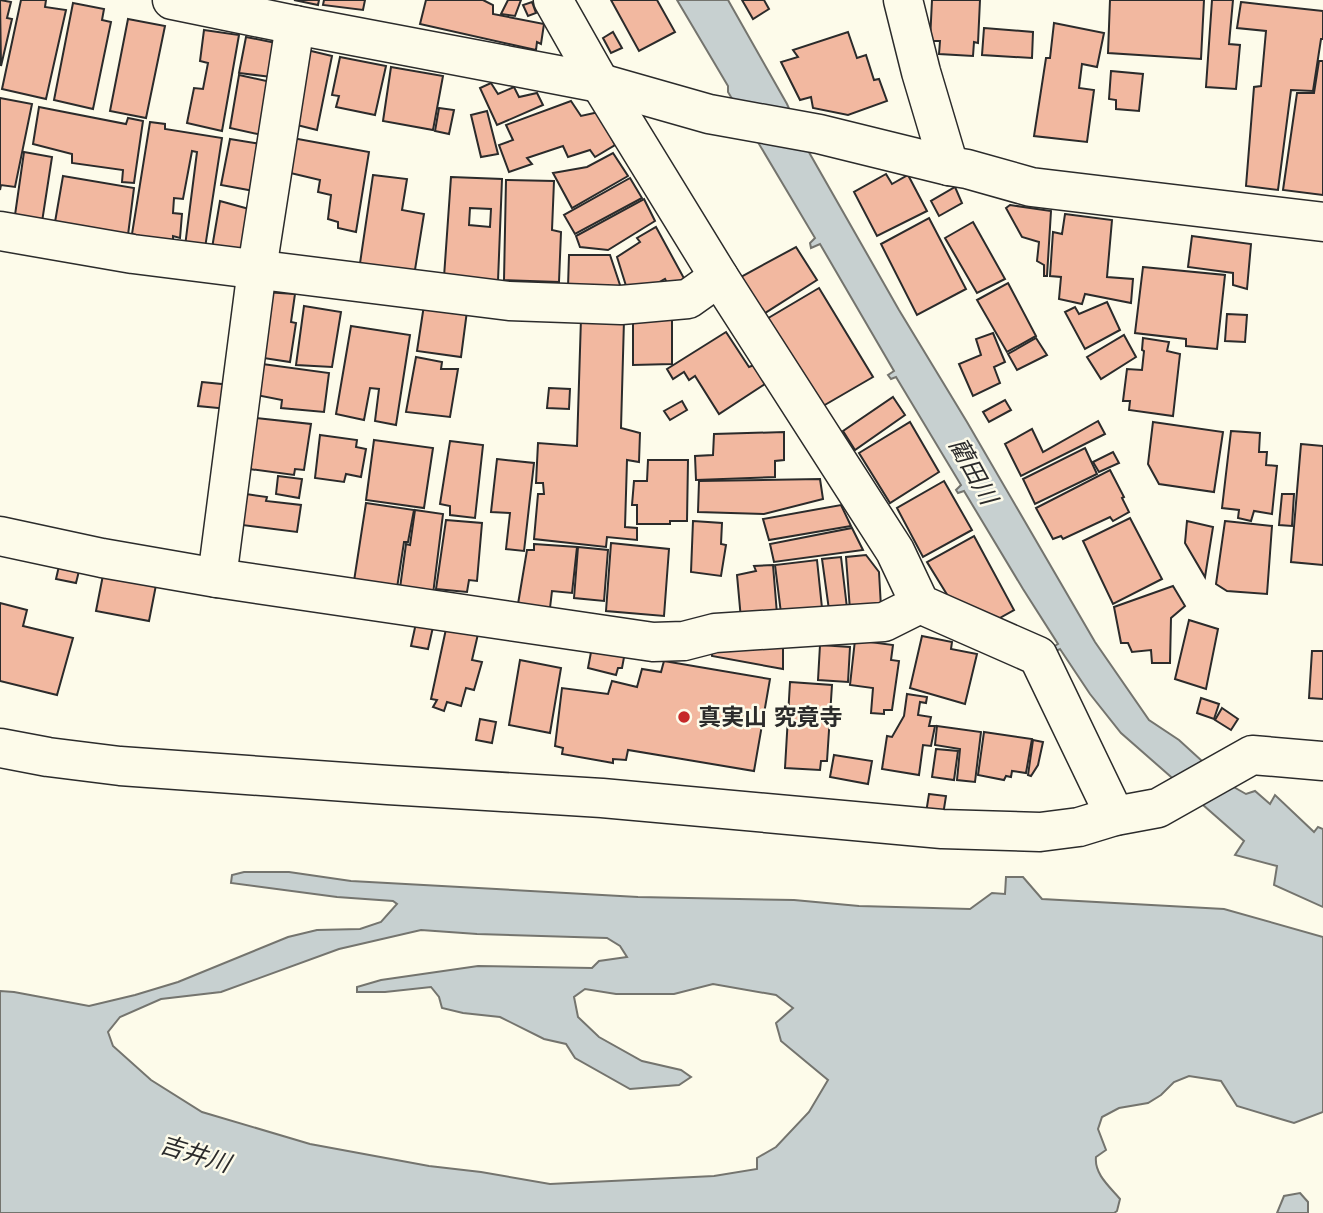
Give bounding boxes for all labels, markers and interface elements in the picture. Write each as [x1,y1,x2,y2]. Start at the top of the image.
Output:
water label: 藺田川 [943,433,1004,512]
place label: 真実山 究竟寺 [698,704,843,731]
marker: 真実山 究竟寺 [676,709,692,725]
water label: 吉井川 [156,1130,236,1179]

